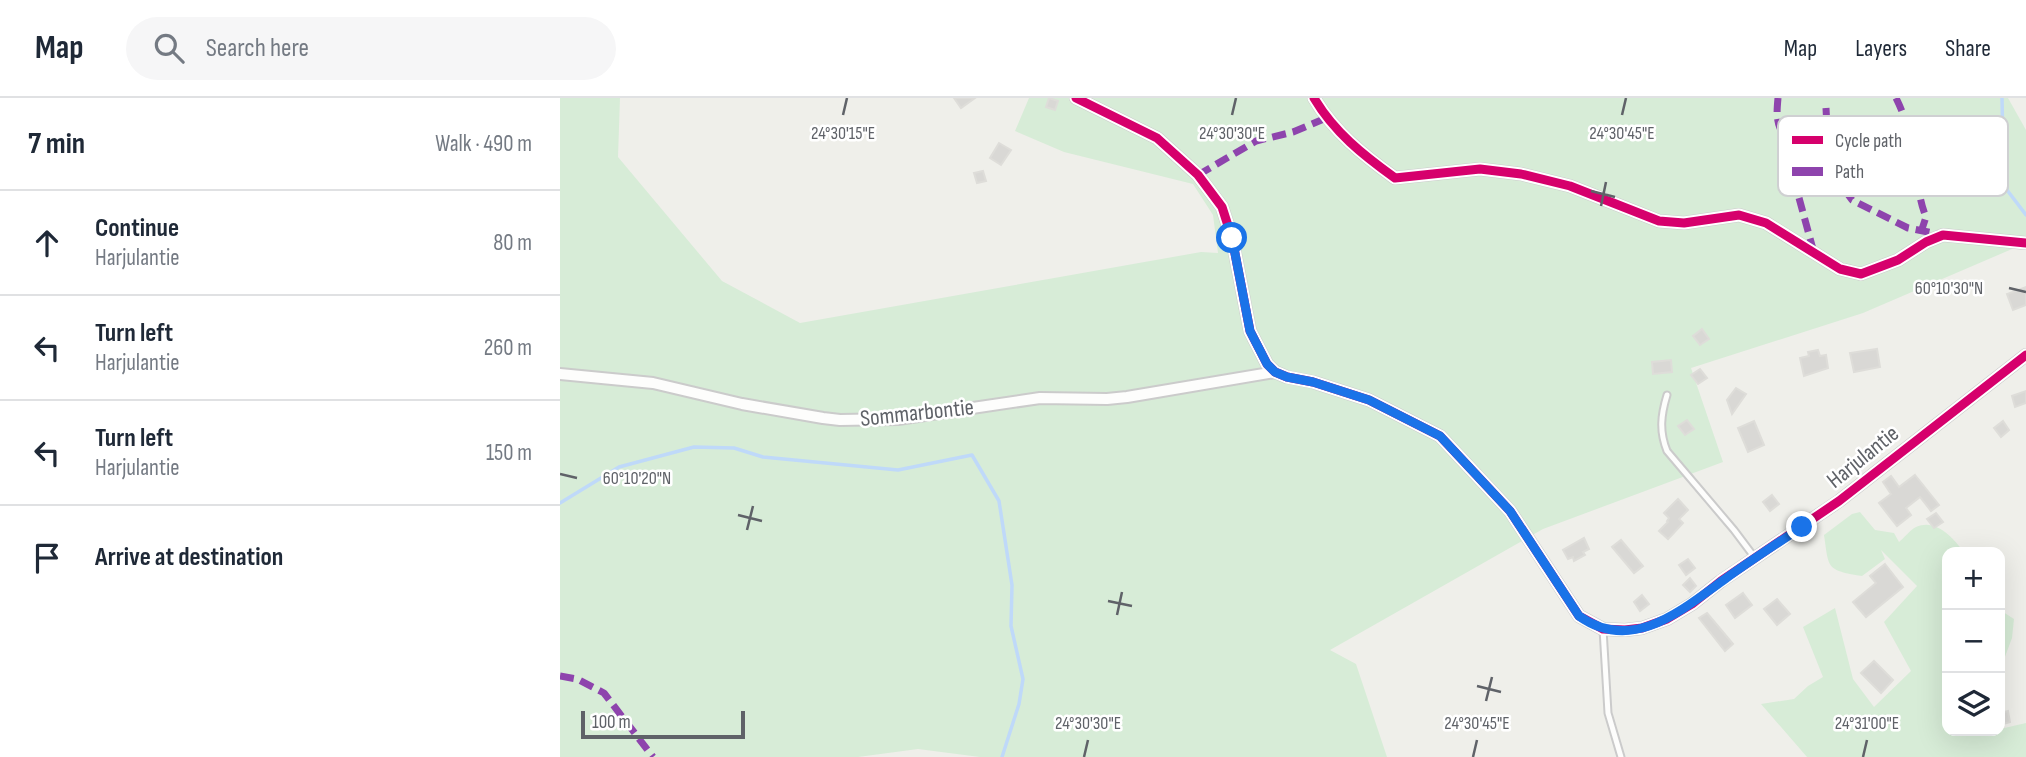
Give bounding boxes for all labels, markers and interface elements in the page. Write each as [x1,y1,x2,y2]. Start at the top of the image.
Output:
search box [126,17,616,80]
text: Map [35,28,84,68]
icon: search [150,29,188,67]
text: Search here [206,33,309,64]
text: Map [1784,34,1817,63]
text: Layers [1855,34,1907,63]
text: Share [1945,34,1991,63]
legend [1778,116,2008,196]
text: 24°30'15"E [811,123,875,144]
text: 24°30'30"E [1199,123,1265,144]
text: 24°30'45"E [1589,123,1655,144]
text: 7 min [28,126,85,162]
text: Walk · 490 m [435,130,532,158]
text: Cycle path [1835,130,1902,153]
text: Path [1835,161,1864,184]
text: Continue [95,213,179,244]
route start [1216,222,1247,253]
icon: ahead [28,224,66,262]
text: 80 m [493,229,532,257]
text: Harjulantie [95,244,180,272]
text: 60°10'30"N [1915,278,1983,299]
text: Turn left [95,318,173,349]
icon: left [28,329,66,367]
text: 260 m [484,334,532,362]
text: Harjulantie [95,349,180,377]
street label: Sommarbontie [859,393,975,433]
street label: Harjulantie [1821,420,1905,494]
text: Turn left [95,423,173,454]
icon: left [28,434,66,472]
text: 150 m [486,439,532,467]
text: Harjulantie [95,454,180,482]
text: 60°10'20"N [603,468,671,489]
route end [1786,511,1817,542]
icon: arrive [28,539,66,577]
text: Arrive at destination [95,542,283,573]
map controls [1942,547,2005,736]
button: + [1942,547,2005,610]
button: − [1942,610,2005,673]
button: layers [1942,673,2005,736]
scale bar [581,708,746,740]
text: 100 m [592,711,631,734]
text: 24°30'30"E [1055,713,1121,734]
text: 24°30'45"E [1444,713,1510,734]
text: 24°31'00"E [1835,713,1899,734]

